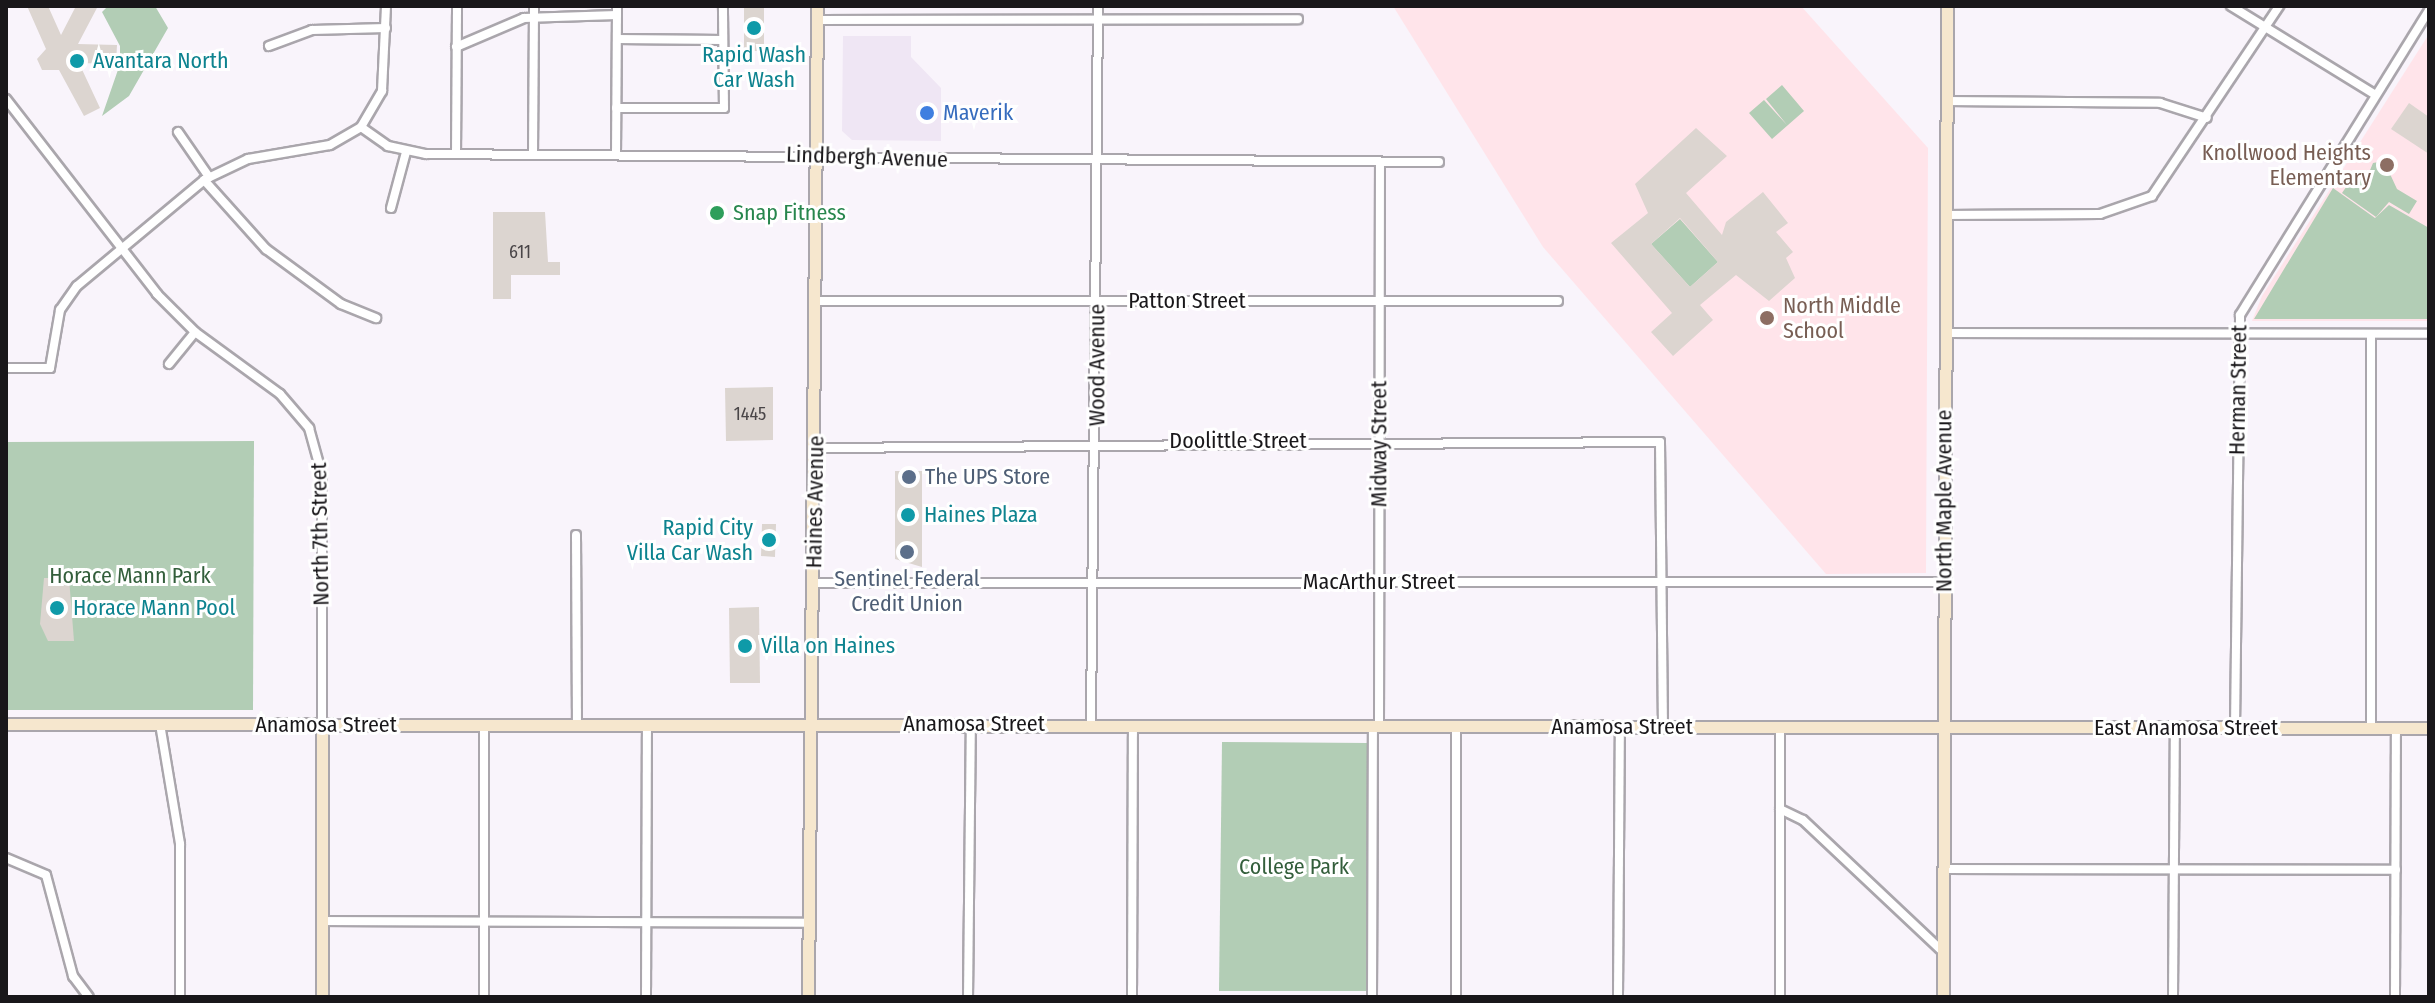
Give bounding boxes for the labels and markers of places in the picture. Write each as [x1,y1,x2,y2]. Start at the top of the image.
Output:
marker: Rapid Wash Car Wash [745,19,763,37]
place label: Rapid Wash Car Wash [702,41,806,92]
place label: Avantara North [93,48,229,74]
marker: Avantara North [68,52,86,70]
place label: Maverik [943,100,1013,126]
marker: Maverik [918,104,936,122]
place label: Knollwood Heights Elementary [2202,139,2371,190]
marker: Knollwood Heights Elementary [2378,156,2396,174]
place label: Snap Fitness [733,200,846,226]
marker: Snap Fitness [708,204,726,222]
place label: North Middle School [1783,292,1901,344]
marker: North Middle School [1758,309,1776,327]
place label: The UPS Store [925,464,1050,490]
marker: The UPS Store [900,468,918,486]
place label: Haines Plaza [924,502,1038,528]
marker: Haines Plaza [899,506,917,524]
place label: Rapid City Villa Car Wash [627,514,753,566]
marker: Rapid City Villa Car Wash [760,531,778,549]
marker: Sentinel Federal Credit Union [898,543,916,561]
place label: Sentinel Federal Credit Union [834,565,980,616]
place label: Horace Mann Pool [73,595,235,621]
marker: Horace Mann Pool [48,599,66,617]
place label: Villa on Haines [761,633,895,659]
marker: Villa on Haines [736,637,754,655]

